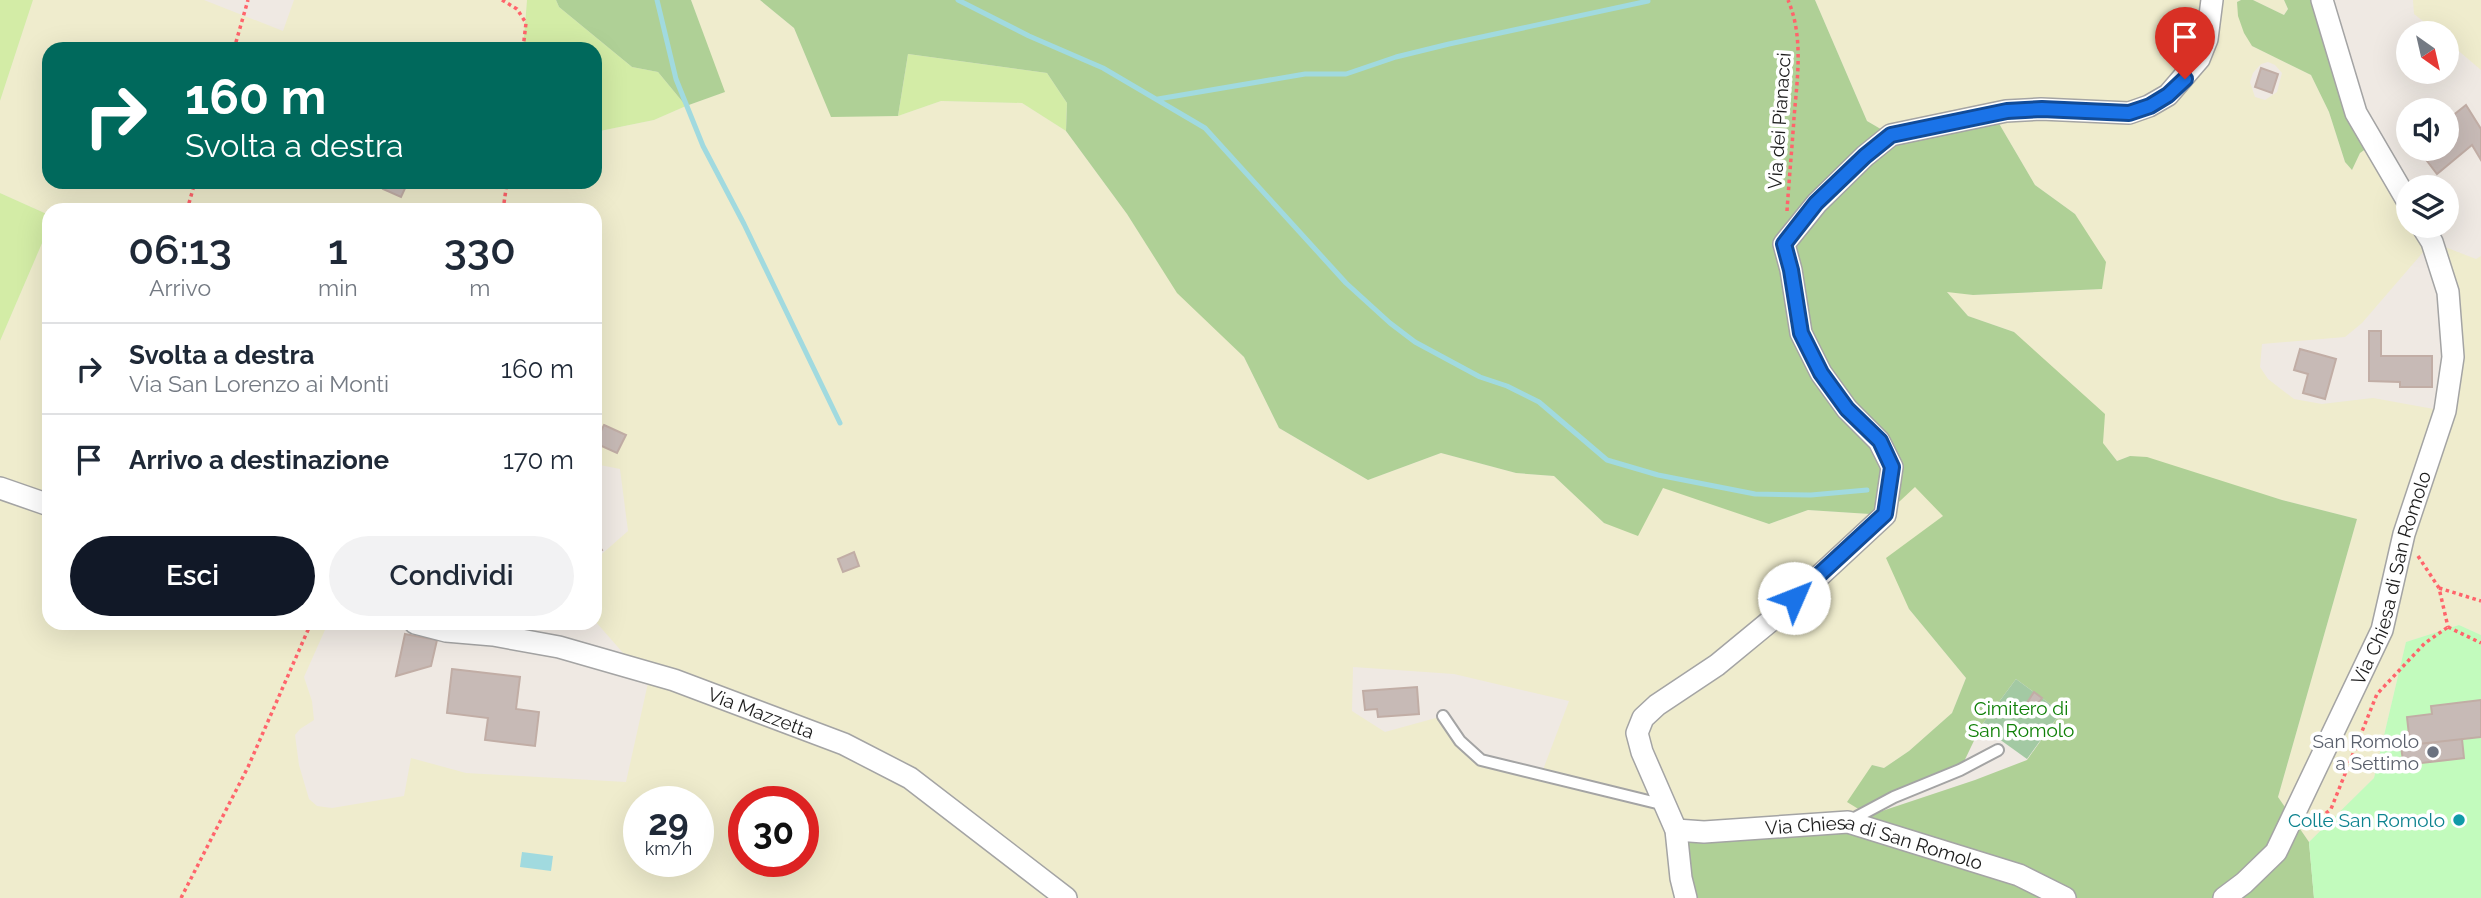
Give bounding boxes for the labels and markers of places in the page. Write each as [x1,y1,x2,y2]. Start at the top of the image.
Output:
pin [2155,7,2215,79]
place label: San Romolo a Settimo [2313,730,2419,774]
marker: San Romolo a Settimo [2425,744,2441,760]
place label: Colle San Romolo [2288,809,2445,831]
marker: Colle San Romolo [2451,812,2467,828]

